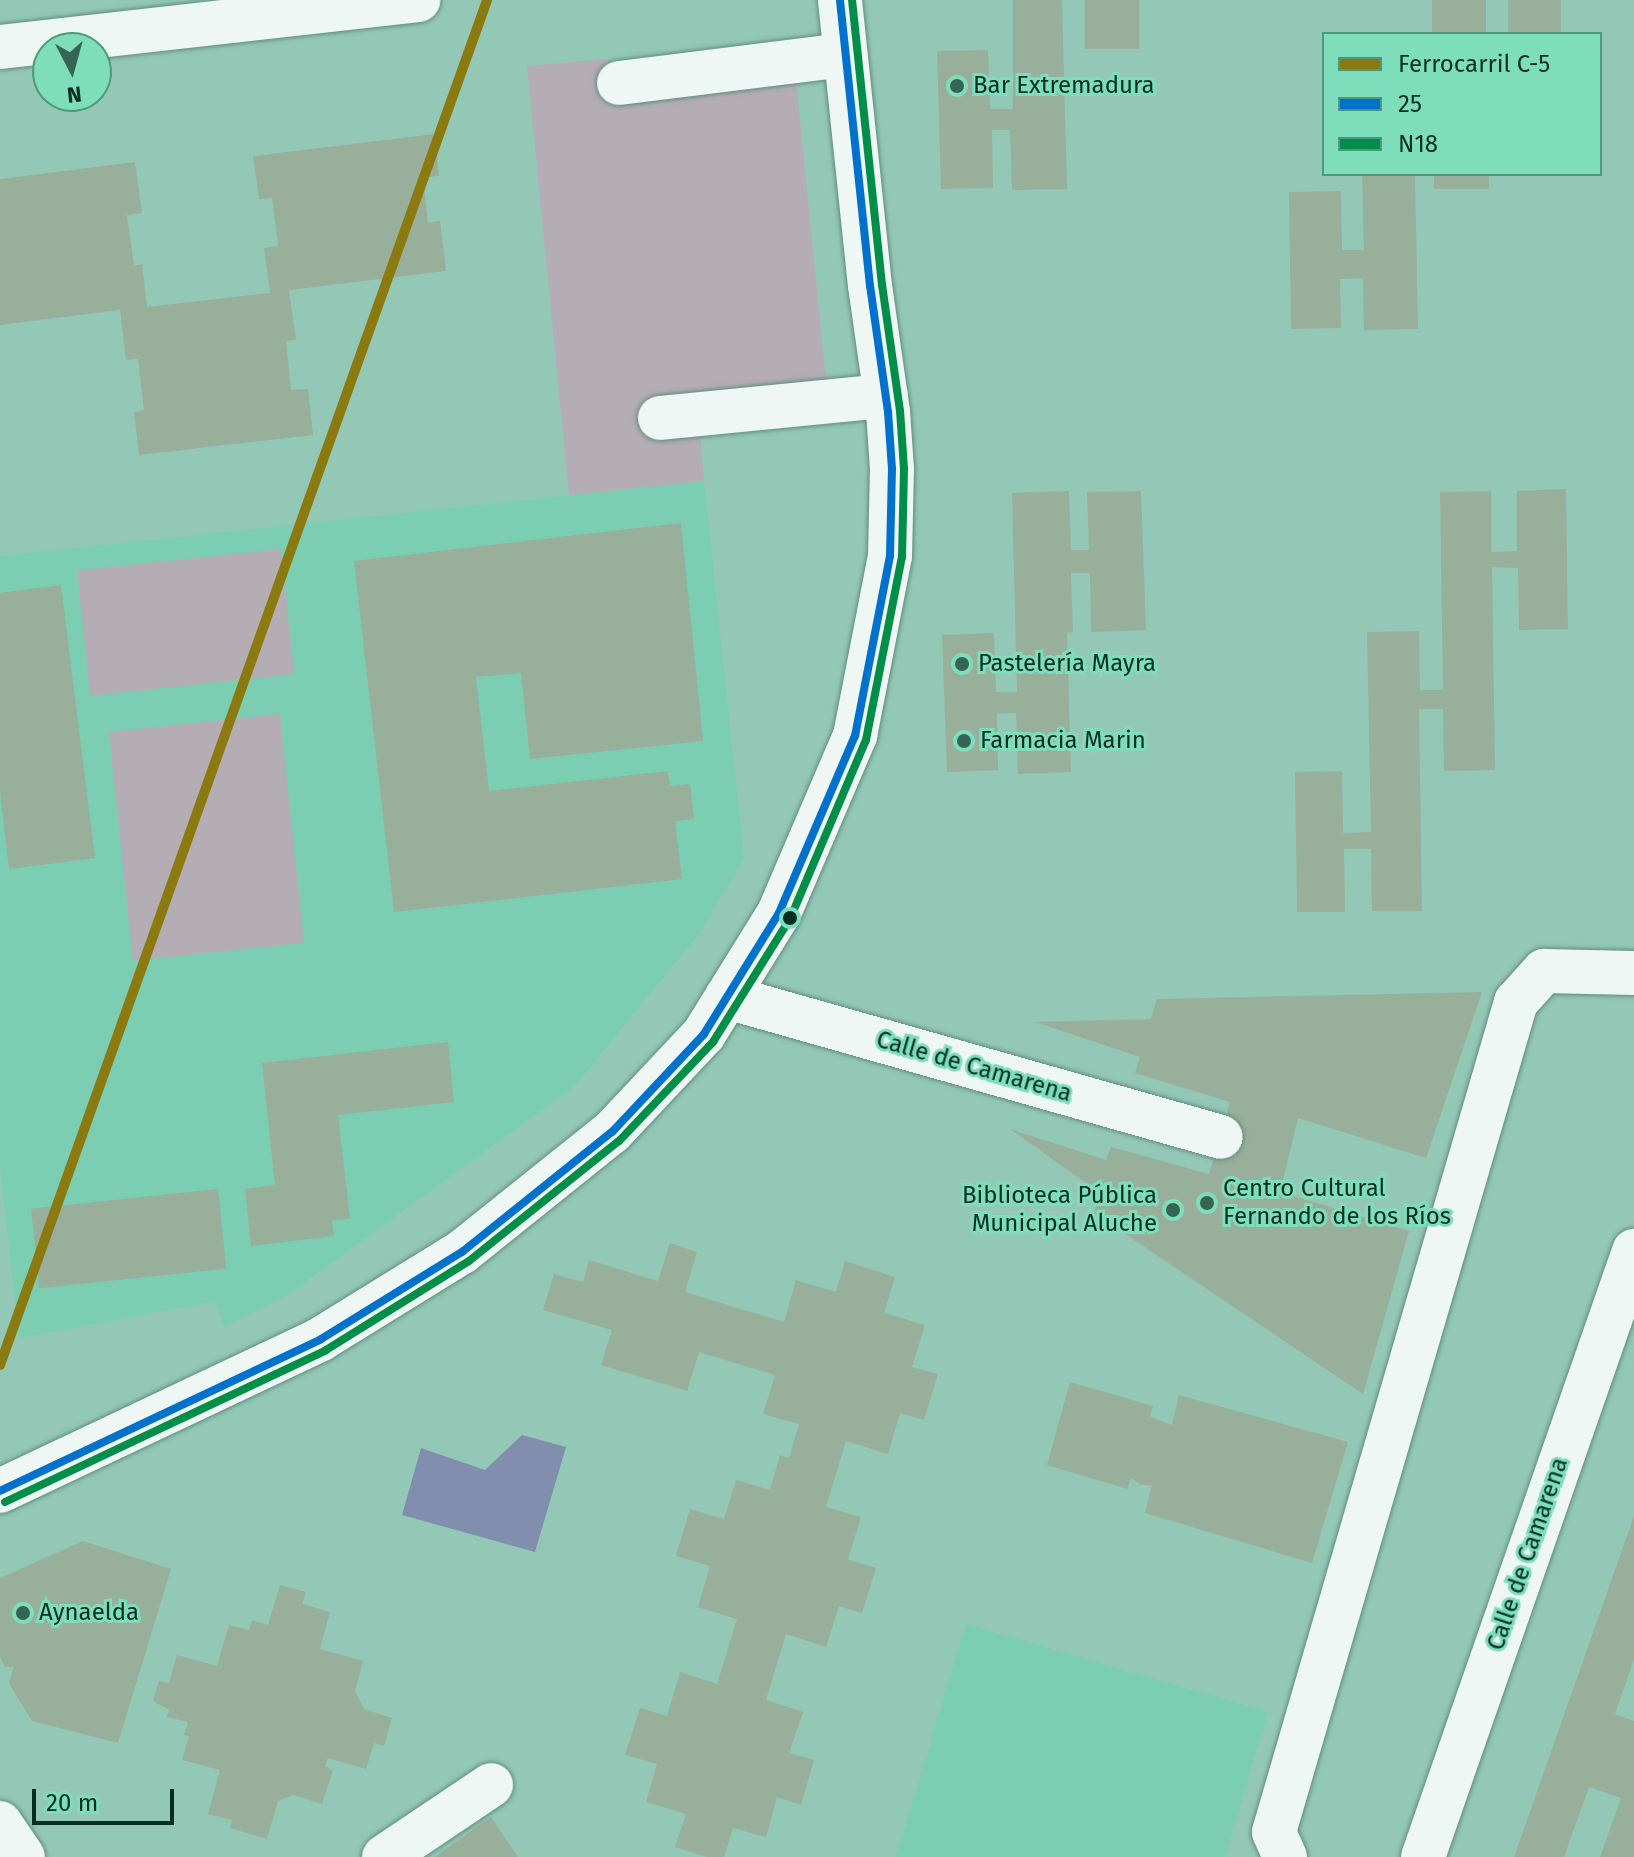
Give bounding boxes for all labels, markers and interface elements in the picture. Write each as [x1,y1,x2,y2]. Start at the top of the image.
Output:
north arrow [32,32,112,112]
legend [1322,32,1602,176]
text: Ferrocarril C-5 [1398,50,1550,78]
place label: Bar Extremadura [973,72,1154,100]
marker: Bar Extremadura [948,77,966,95]
text: N [66,80,83,109]
text: 25 [1398,90,1422,118]
text: N18 [1398,130,1438,158]
place label: Pastelería Mayra [978,650,1156,678]
marker: Pastelería Mayra [953,655,971,673]
place label: Farmacia Marin [980,727,1146,755]
marker: Farmacia Marin [955,732,973,750]
unlabelled marker [782,910,798,926]
street label: Calle de Camarena [873,1025,1075,1109]
place label: Centro Cultural Fernando de los Ríos [1223,1175,1451,1231]
place label: Biblioteca Pública Municipal Aluche [962,1182,1157,1238]
marker: Centro Cultural Fernando de los Ríos [1198,1194,1216,1212]
marker: Biblioteca Pública Municipal Aluche [1164,1201,1182,1219]
street label: Calle de Camarena [1482,1454,1574,1654]
place label: Aynaelda [39,1599,139,1627]
marker: Aynaelda [14,1604,32,1622]
scale bar [36,1773,178,1823]
text: 20 m [46,1789,98,1817]

